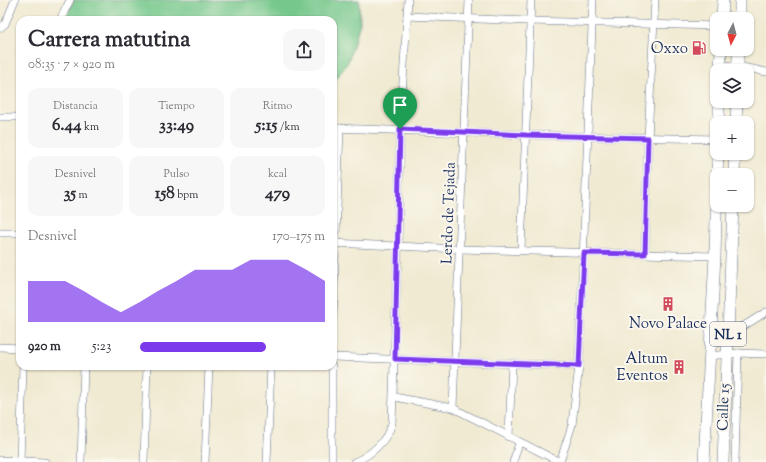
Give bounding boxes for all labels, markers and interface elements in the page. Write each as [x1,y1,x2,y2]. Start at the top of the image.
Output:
north arrow [710,12,754,56]
map controls [710,12,754,212]
text: Carrera matutina [28,25,190,57]
button: share [283,29,325,71]
place label: Oxxo [651,39,688,60]
fuel station icon: Oxxo [691,40,707,56]
text: 08:35 · 7 × 920 m [28,56,115,74]
button: layers [710,64,754,108]
pin [383,88,417,129]
icon: arrive [389,94,411,116]
text: Distancia [53,98,98,114]
text: Tiempo [158,98,195,114]
text: Ritmo [263,98,292,114]
text: 6.44 [52,114,82,138]
text: 33:49 [159,114,194,138]
text: 5:15 [255,114,277,138]
button: + [710,116,754,160]
text: km [82,119,99,135]
text: /km [277,119,300,135]
street label: Lerdo de Tejada [437,162,462,265]
text: Desnivel [55,166,96,182]
text: Pulso [164,166,189,182]
text: kcal [268,166,287,182]
button: − [710,168,754,212]
text: 35 [63,182,76,206]
text: 158 [155,182,175,206]
text: 479 [265,182,290,206]
text: m [76,187,88,203]
text: bpm [175,187,198,203]
text: Desnivel [28,228,77,246]
text: 170–175 m [272,228,325,246]
building icon: Novo Palace [660,296,676,312]
place label: Novo Palace [629,314,707,335]
road number: NL 1 [710,322,746,346]
text: 920 m [28,338,61,356]
text: 5:23 [92,338,111,356]
place label: Altum Eventos [617,349,669,387]
building icon: Altum Eventos [671,359,687,375]
street label: Calle 15 [713,383,736,431]

